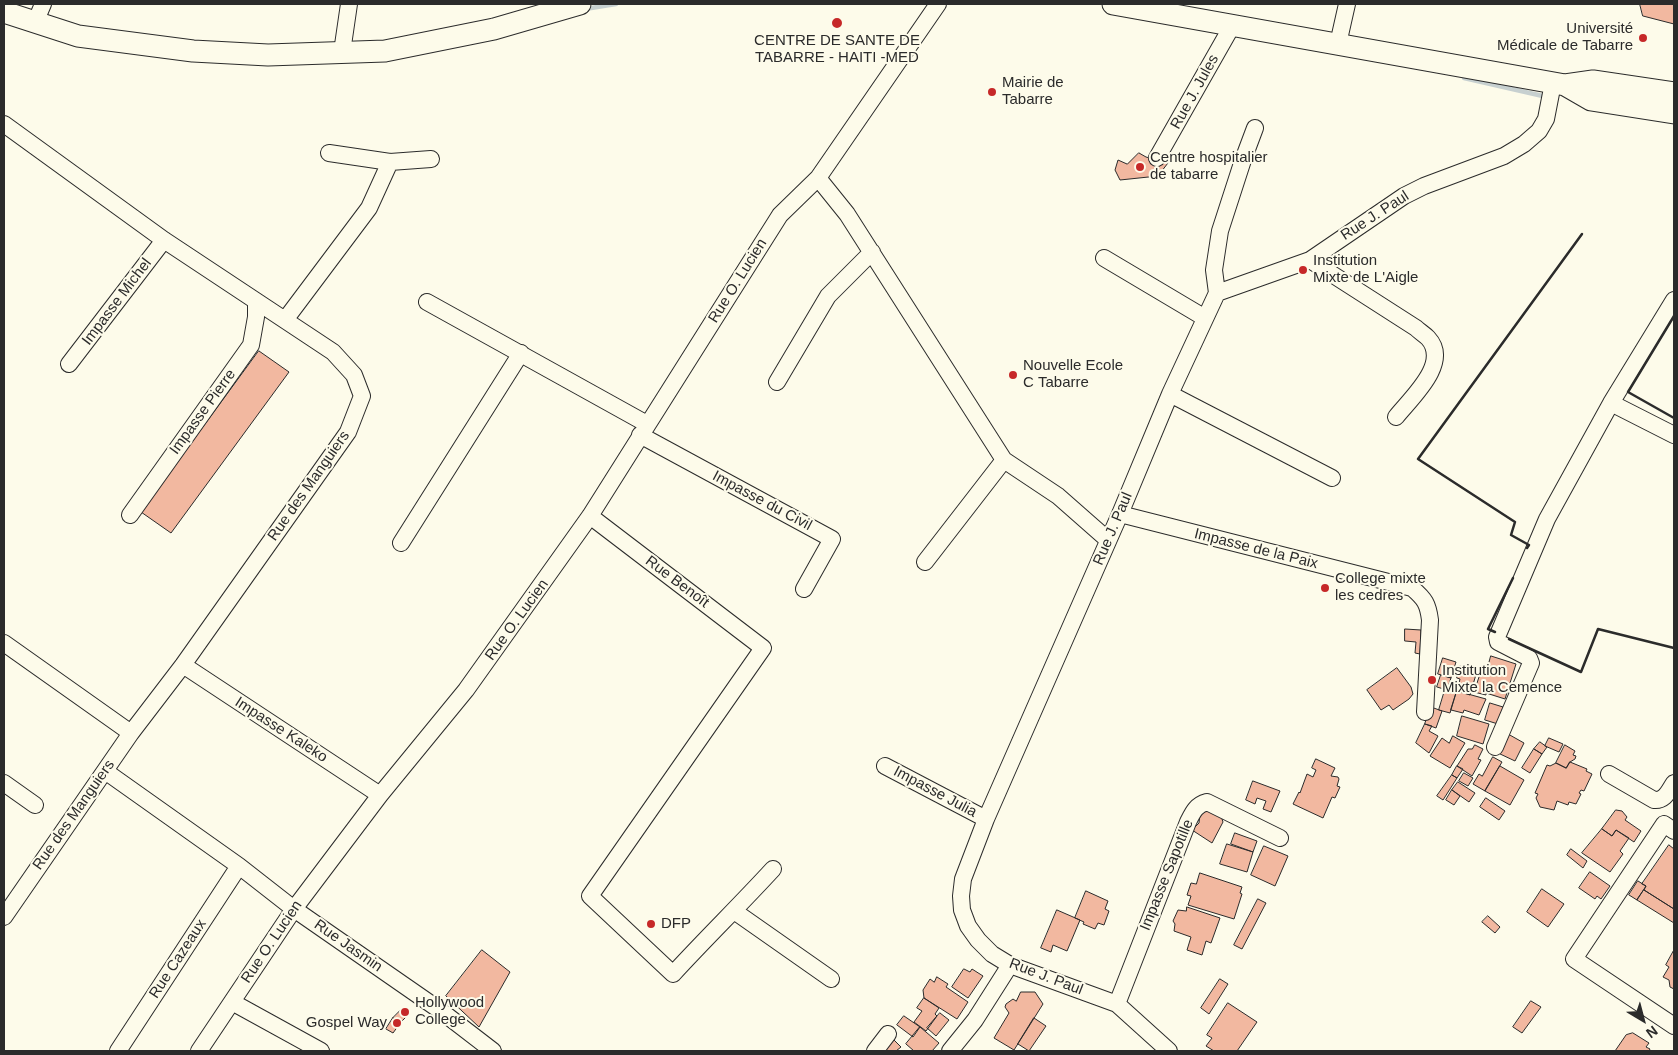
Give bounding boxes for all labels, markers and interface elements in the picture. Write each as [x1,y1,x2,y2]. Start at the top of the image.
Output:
marker: CENTRE DE SANTE DE TABARRE - HAITI -MED [830,16,844,30]
place label: Université Médicale de Tabarre [1497,20,1633,55]
place label: CENTRE DE SANTE DE TABARRE - HAITI -MED [754,32,920,67]
marker: Université Médicale de Tabarre [1637,32,1649,44]
street label: Rue J. Jules [1167,52,1223,132]
place label: Mairie de Tabarre [1002,74,1064,109]
marker: Mairie de Tabarre [986,86,998,98]
place label: Centre hospitalier de tabarre [1150,149,1268,184]
marker: Centre hospitalier de tabarre [1134,161,1146,173]
street label: Rue J. Paul [1338,187,1412,245]
street label: Rue O. Lucien [705,236,771,326]
place label: Institution Mixte de L'Aigle [1313,252,1418,287]
street label: Impasse Michel [78,255,156,349]
marker: Institution Mixte de L'Aigle [1297,264,1309,276]
place label: Nouvelle Ecole C Tabarre [1023,357,1123,392]
street label: Impasse Pierre [166,366,240,458]
marker: Nouvelle Ecole C Tabarre [1007,369,1019,381]
street label: Rue des Manguiers [264,428,354,544]
street label: Impasse du Civil [709,467,815,535]
street label: Rue J. Paul [1090,490,1136,568]
street label: Impasse de la Paix [1192,525,1320,573]
street label: Rue Benoît [642,552,712,612]
place label: College mixte les cedres [1335,570,1426,605]
street label: Rue O. Lucien [482,576,552,664]
marker: College mixte les cedres [1319,582,1331,594]
place label: Institution Mixte la Cemence [1442,662,1562,697]
marker: Institution Mixte la Cemence [1426,674,1438,686]
street label: Impasse Kaleko [231,693,331,767]
street label: Rue des Manguiers [29,757,119,873]
street label: Impasse Julia [890,763,980,821]
street label: Impasse Sapotille [1136,817,1198,933]
street label: Rue O. Lucien [238,897,306,987]
place label: DFP [661,915,691,933]
street label: Rue Cazeaux [146,916,210,1002]
street label: Rue Jasmin [310,916,386,976]
marker: DFP [645,918,657,930]
street label: Rue J. Paul [1007,955,1085,999]
place label: Hollywood College [415,994,484,1029]
north arrow [1618,995,1668,1045]
marker: Hollywood College [399,1006,411,1018]
place label: Gospel Way [306,1014,387,1032]
marker: Gospel Way [391,1017,403,1029]
text: N [1643,1023,1661,1041]

